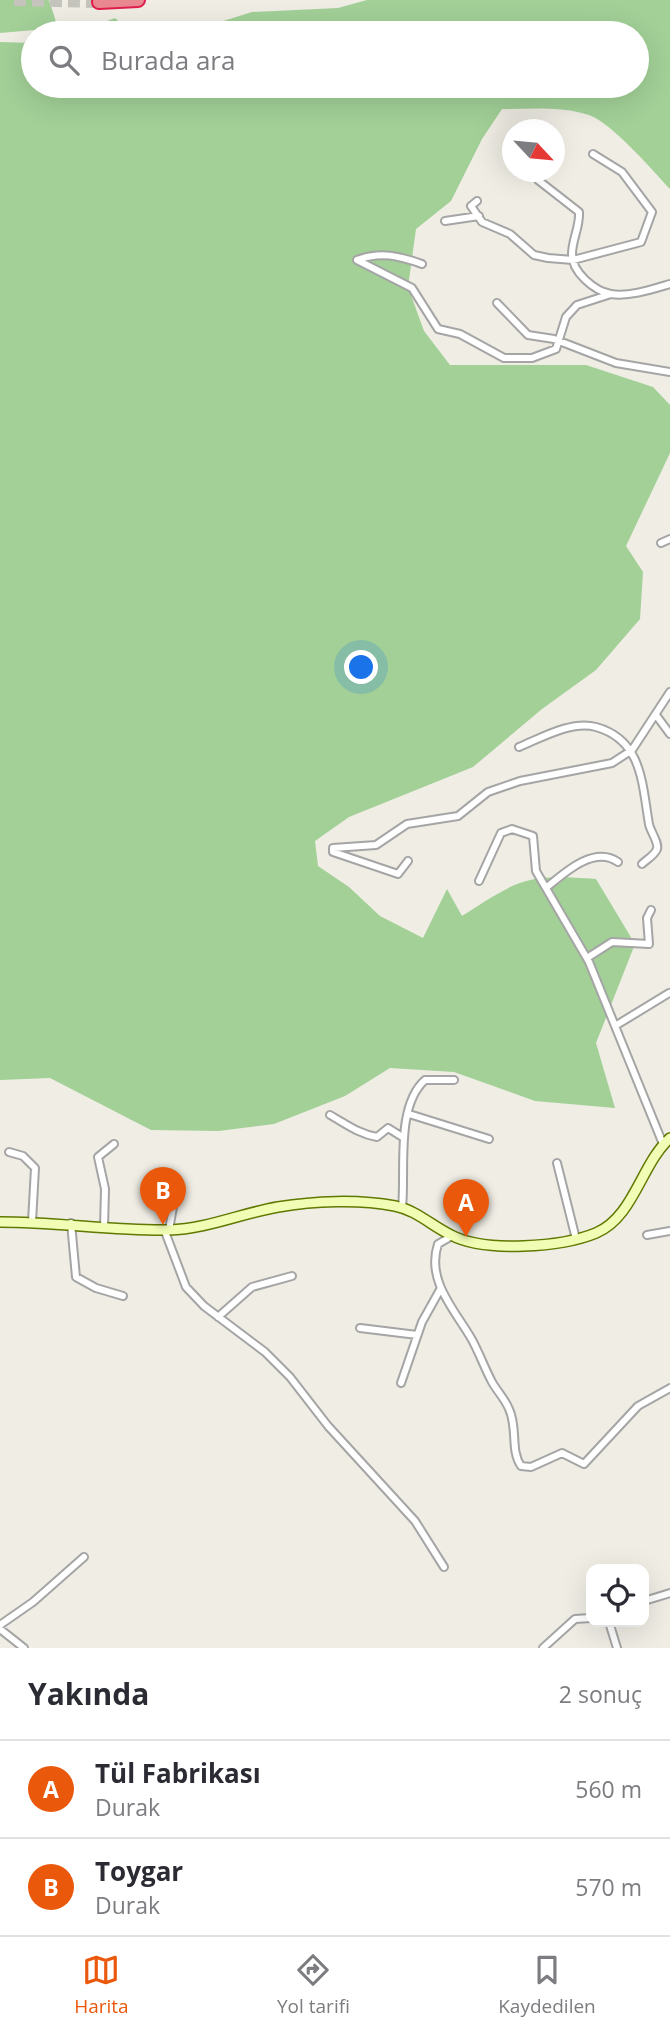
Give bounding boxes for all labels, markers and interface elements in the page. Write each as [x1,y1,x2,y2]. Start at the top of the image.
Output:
search box [21,21,649,98]
icon: search [45,41,83,79]
text: Burada ara [101,42,235,78]
north arrow [502,119,565,182]
your location [344,650,378,684]
pin: B [140,1167,186,1225]
pin: A [443,1179,489,1237]
map controls [586,1564,649,1627]
button: locate [586,1564,649,1627]
text: Yakında [28,1673,149,1714]
text: 2 sonuç [559,1678,642,1710]
text: Tül Fabrikası [95,1755,261,1791]
text: A [43,1773,59,1805]
text: 560 m [575,1773,642,1805]
text: Durak [95,1791,160,1823]
text: Toygar [95,1853,183,1889]
text: B [43,1871,59,1903]
text: 570 m [575,1871,642,1903]
text: Durak [95,1889,160,1921]
tab: Harita [74,1951,129,2019]
tab: Yol tarifi [277,1951,350,2019]
tab: Kaydedilen [498,1951,596,2019]

